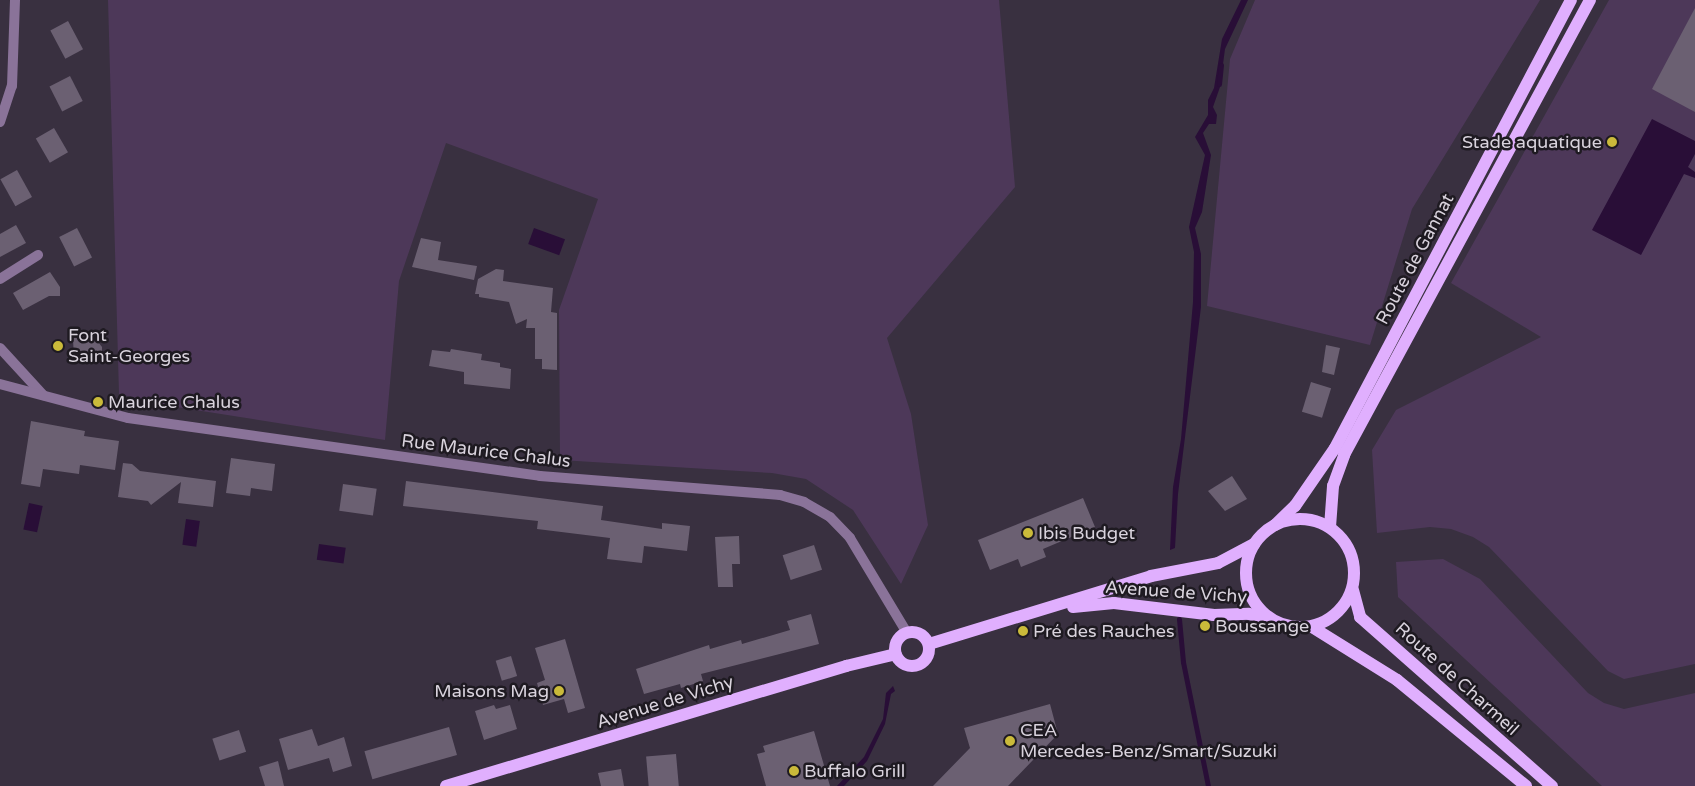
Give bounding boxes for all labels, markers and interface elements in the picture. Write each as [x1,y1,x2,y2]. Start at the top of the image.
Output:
place label: Stade aquatique [1462,131,1602,153]
marker: Stade aquatique [1606,136,1618,148]
street label: Route de Gannat [1371,190,1459,328]
place label: Font Saint-Georges [68,325,190,368]
marker: Font Saint-Georges [52,340,64,352]
place label: Maurice Chalus [108,391,240,413]
marker: Maurice Chalus [92,396,104,408]
street label: Rue Maurice Chalus [400,430,572,472]
place label: Ibis Budget [1038,522,1135,544]
marker: Ibis Budget [1022,527,1034,539]
street label: Avenue de Vichy [1104,576,1248,608]
place label: Boussange [1215,615,1309,637]
street label: Route de Charmeil [1391,618,1523,740]
place label: Pré des Rauches [1033,620,1175,642]
marker: Boussange [1199,620,1211,632]
marker: Pré des Rauches [1017,625,1029,637]
street label: Avenue de Vichy [594,671,736,733]
place label: Maisons Mag [434,680,549,702]
marker: Maisons Mag [553,685,565,697]
place label: CEA Mercedes-Benz/Smart/Suzuki [1020,720,1277,762]
marker: CEA Mercedes-Benz/Smart/Suzuki [1004,735,1016,747]
place label: Buffalo Grill [804,760,905,782]
marker: Buffalo Grill [788,765,800,777]

